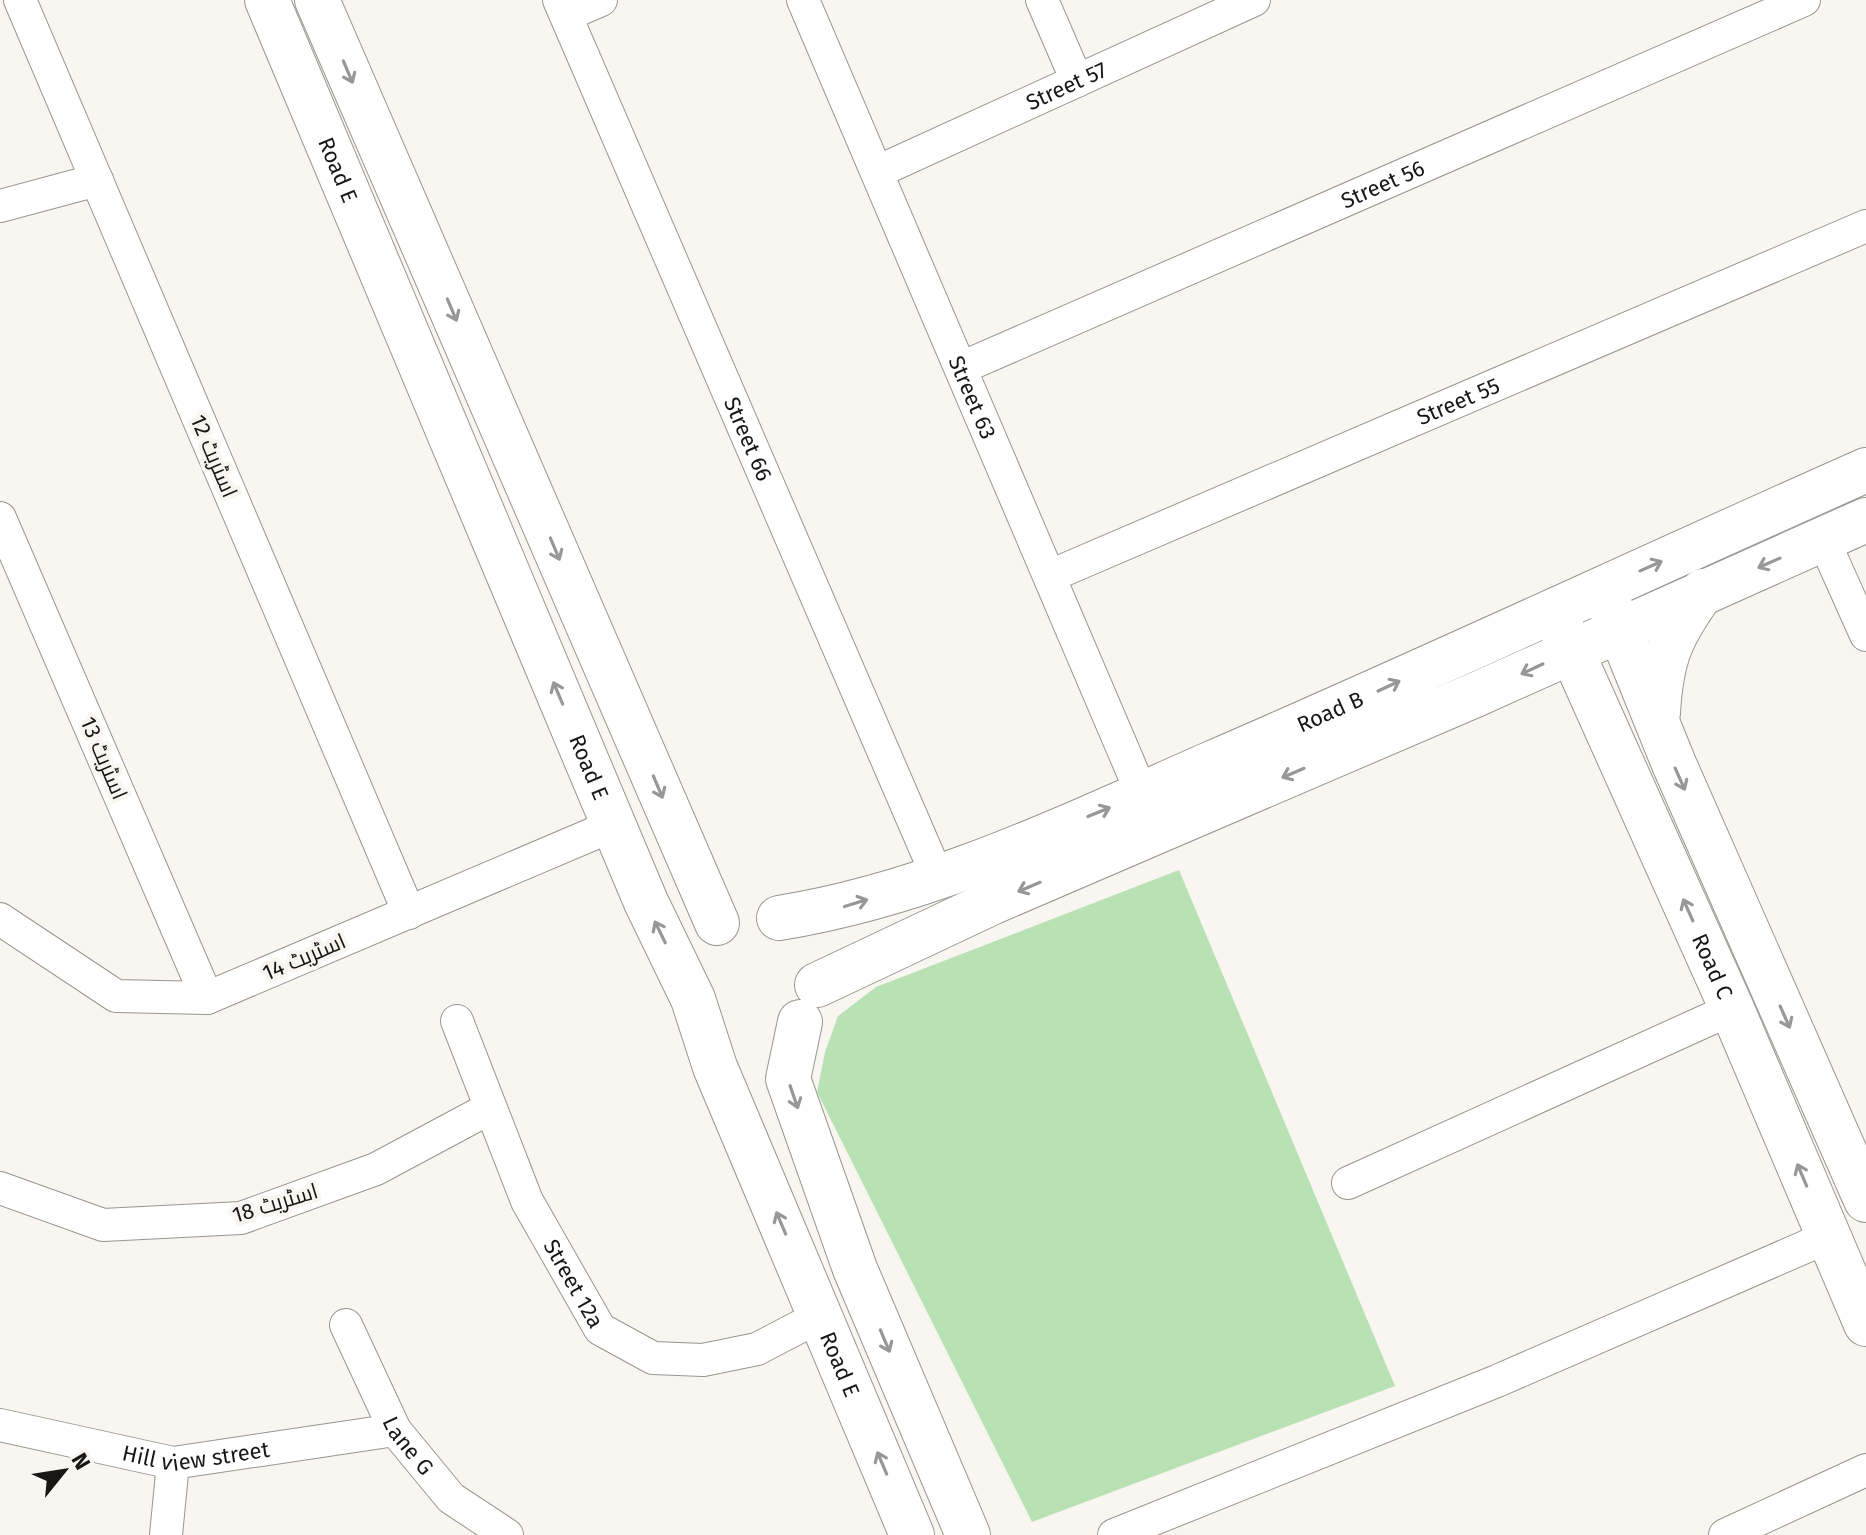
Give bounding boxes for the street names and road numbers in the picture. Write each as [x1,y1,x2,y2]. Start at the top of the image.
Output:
street label: Street 57 [1022,55,1111,116]
street label: Road E [313,133,364,206]
street label: Street 56 [1337,154,1428,214]
street label: Street 63 [943,351,1002,443]
street label: Street 55 [1412,371,1504,431]
street label: Street 66 [718,393,778,485]
street label: اسٹریٹ 12 [185,411,243,501]
street label: Road B [1292,685,1367,738]
street label: اسٹریٹ 13 [75,713,133,803]
street label: Road E [564,730,615,804]
street label: اسٹریٹ 14 [258,927,350,987]
street label: Road C [1686,929,1739,1003]
street label: اسٹریٹ 18 [229,1177,321,1229]
street label: Street 12a [538,1234,610,1333]
street label: Road E [814,1327,866,1401]
street label: Lane G [377,1412,440,1480]
street label: Hill view street [120,1435,271,1476]

